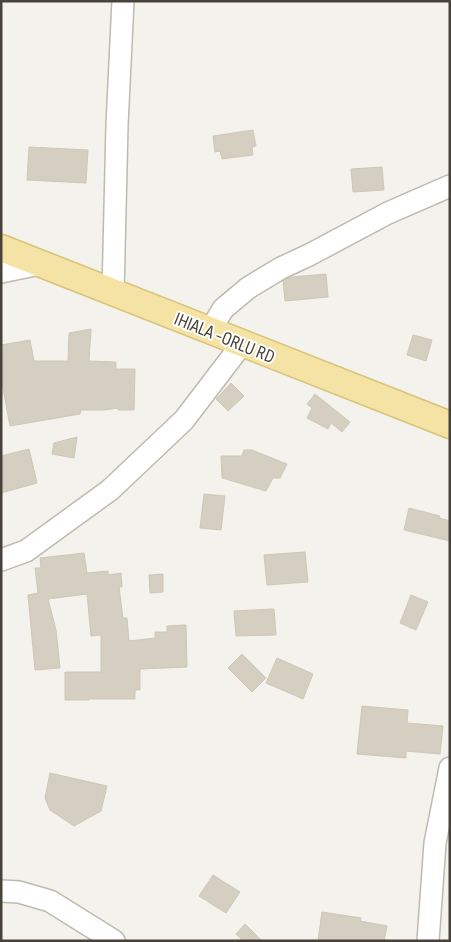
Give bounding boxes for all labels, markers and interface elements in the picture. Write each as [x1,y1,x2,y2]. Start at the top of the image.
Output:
street label: IHIALA -ORLU RD [171,308,278,369]

